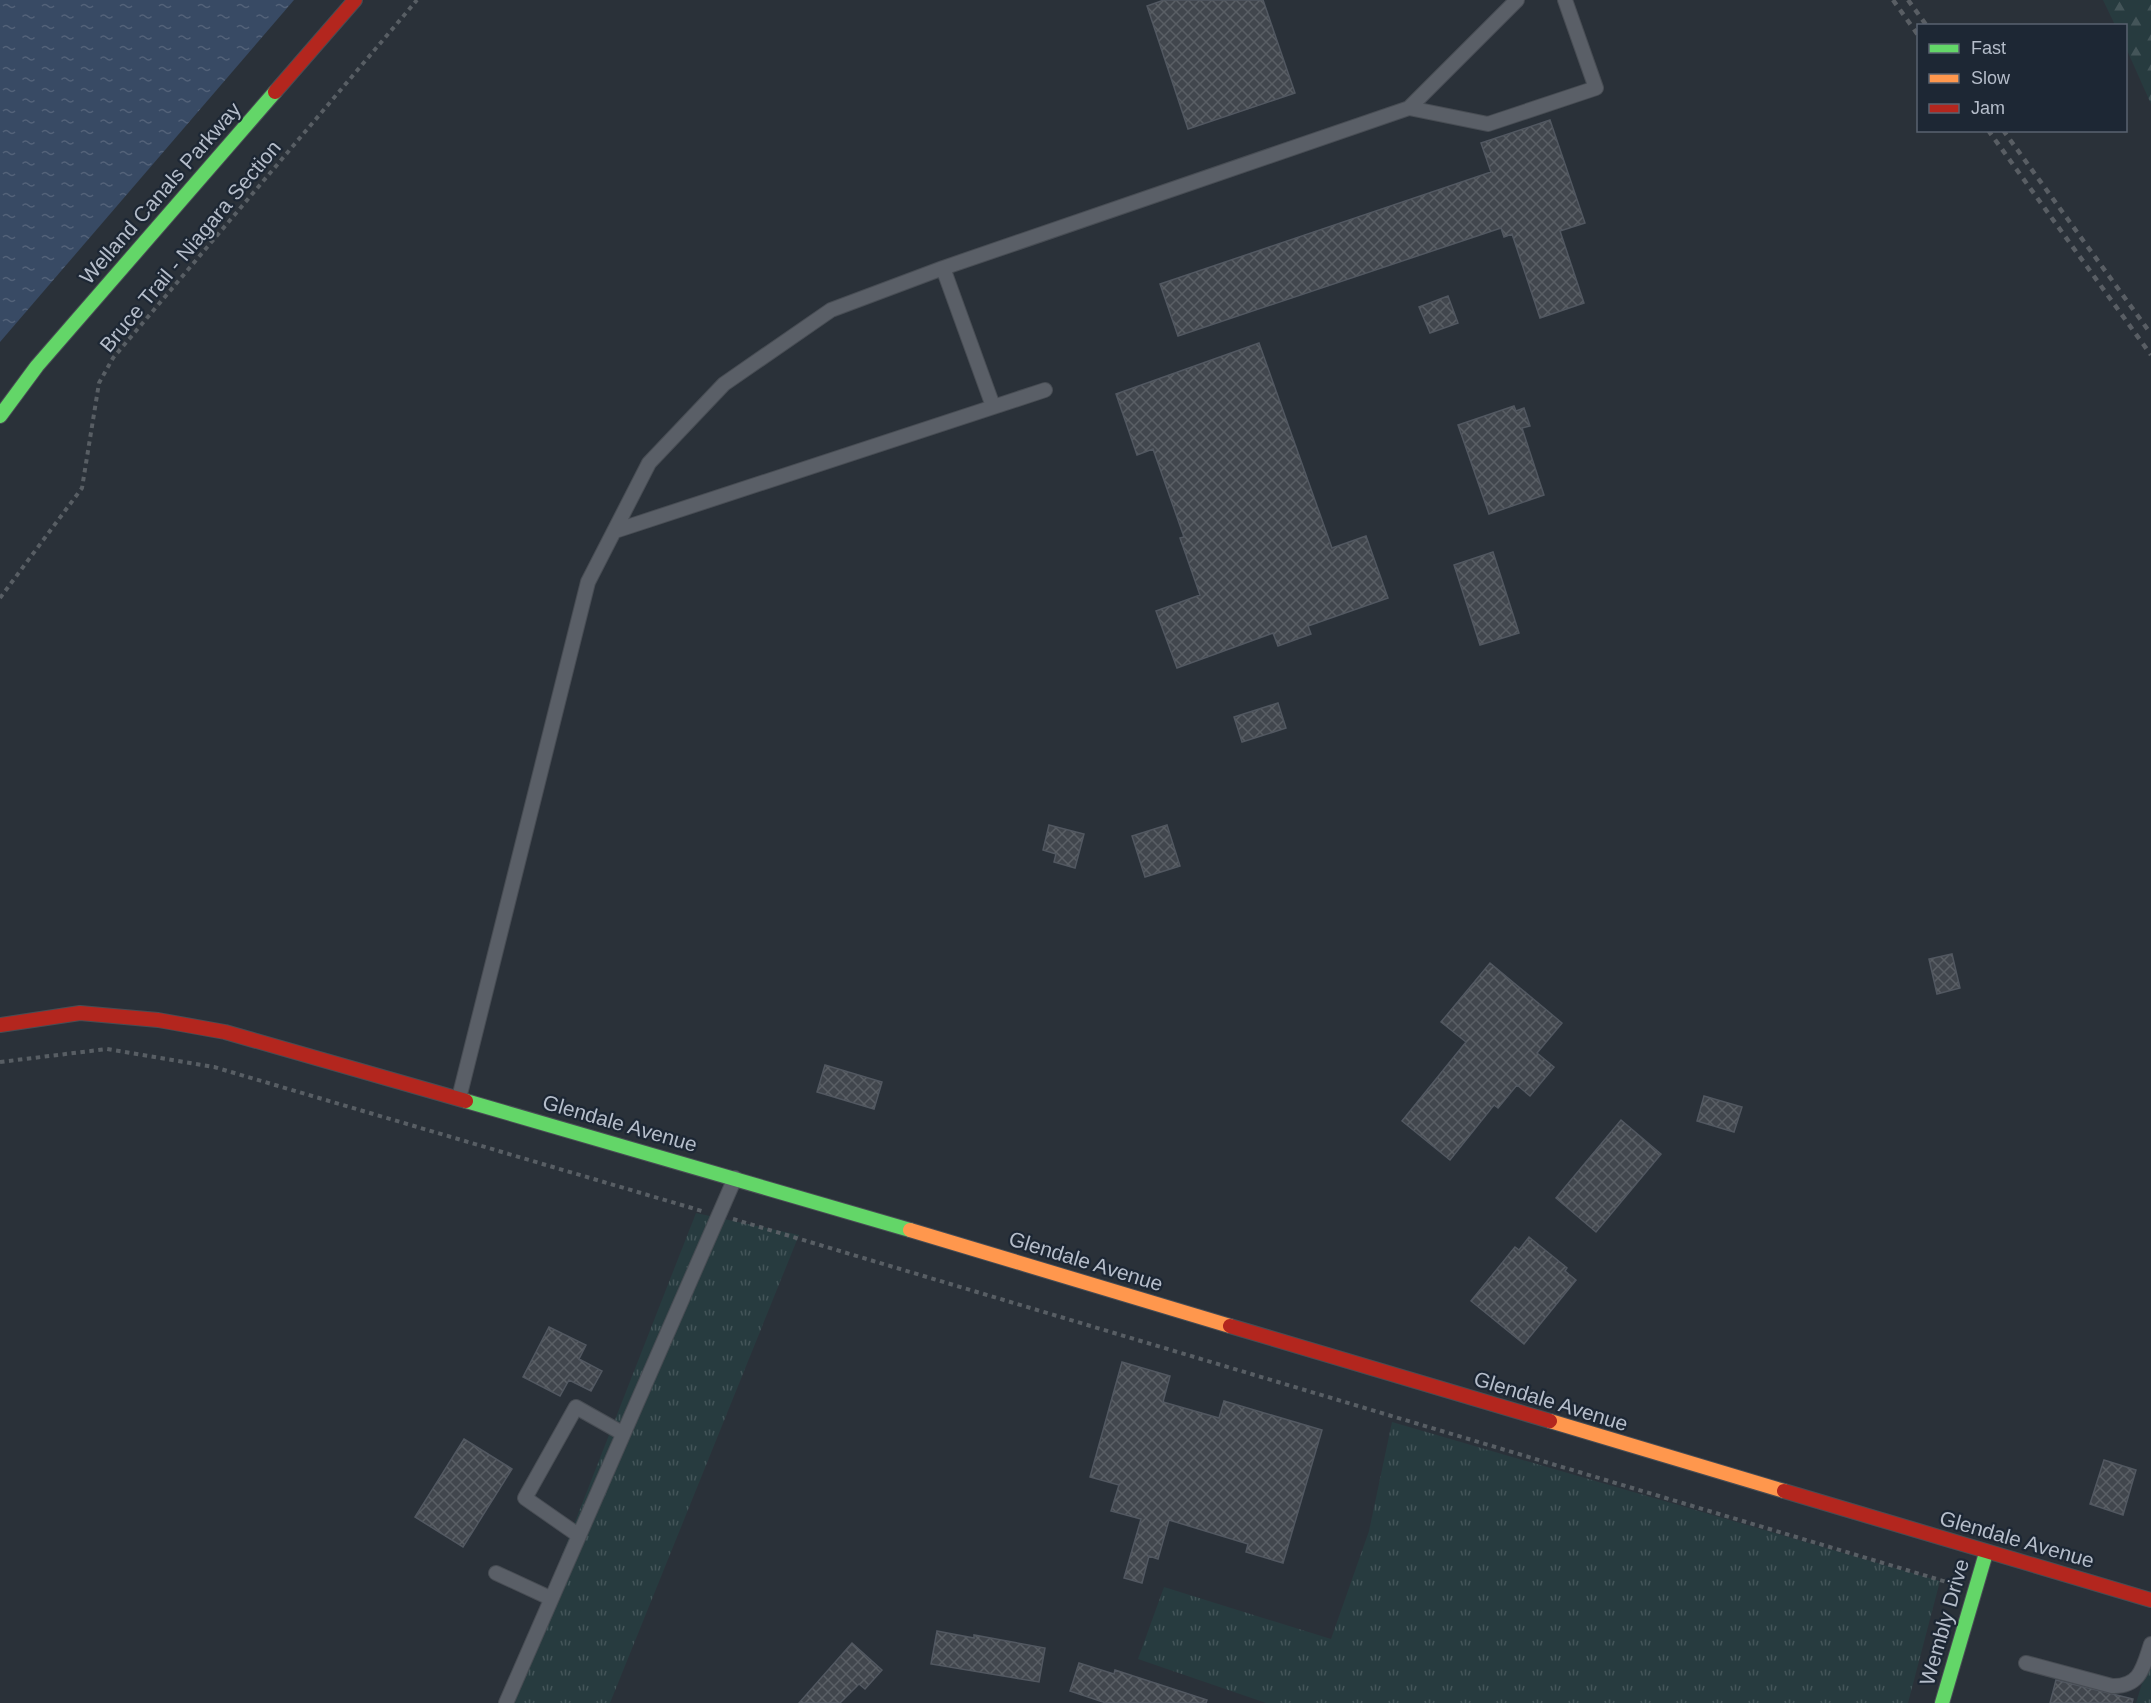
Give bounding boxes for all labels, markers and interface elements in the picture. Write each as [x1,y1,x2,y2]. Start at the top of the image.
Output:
legend [1917,24,2127,132]
text: Fast [1971,38,2006,58]
text: Slow [1971,68,2011,88]
street label: Welland Canals Parkway [75,97,245,288]
text: Jam [1971,98,2005,118]
street label: Bruce Trail - Niagara Section [95,136,285,356]
street label: Glendale Avenue [540,1090,700,1156]
street label: Glendale Avenue [1006,1227,1166,1295]
street label: Glendale Avenue [1471,1367,1631,1435]
street label: Glendale Avenue [1937,1506,2097,1572]
street label: Wembly Drive [1915,1556,1973,1688]

